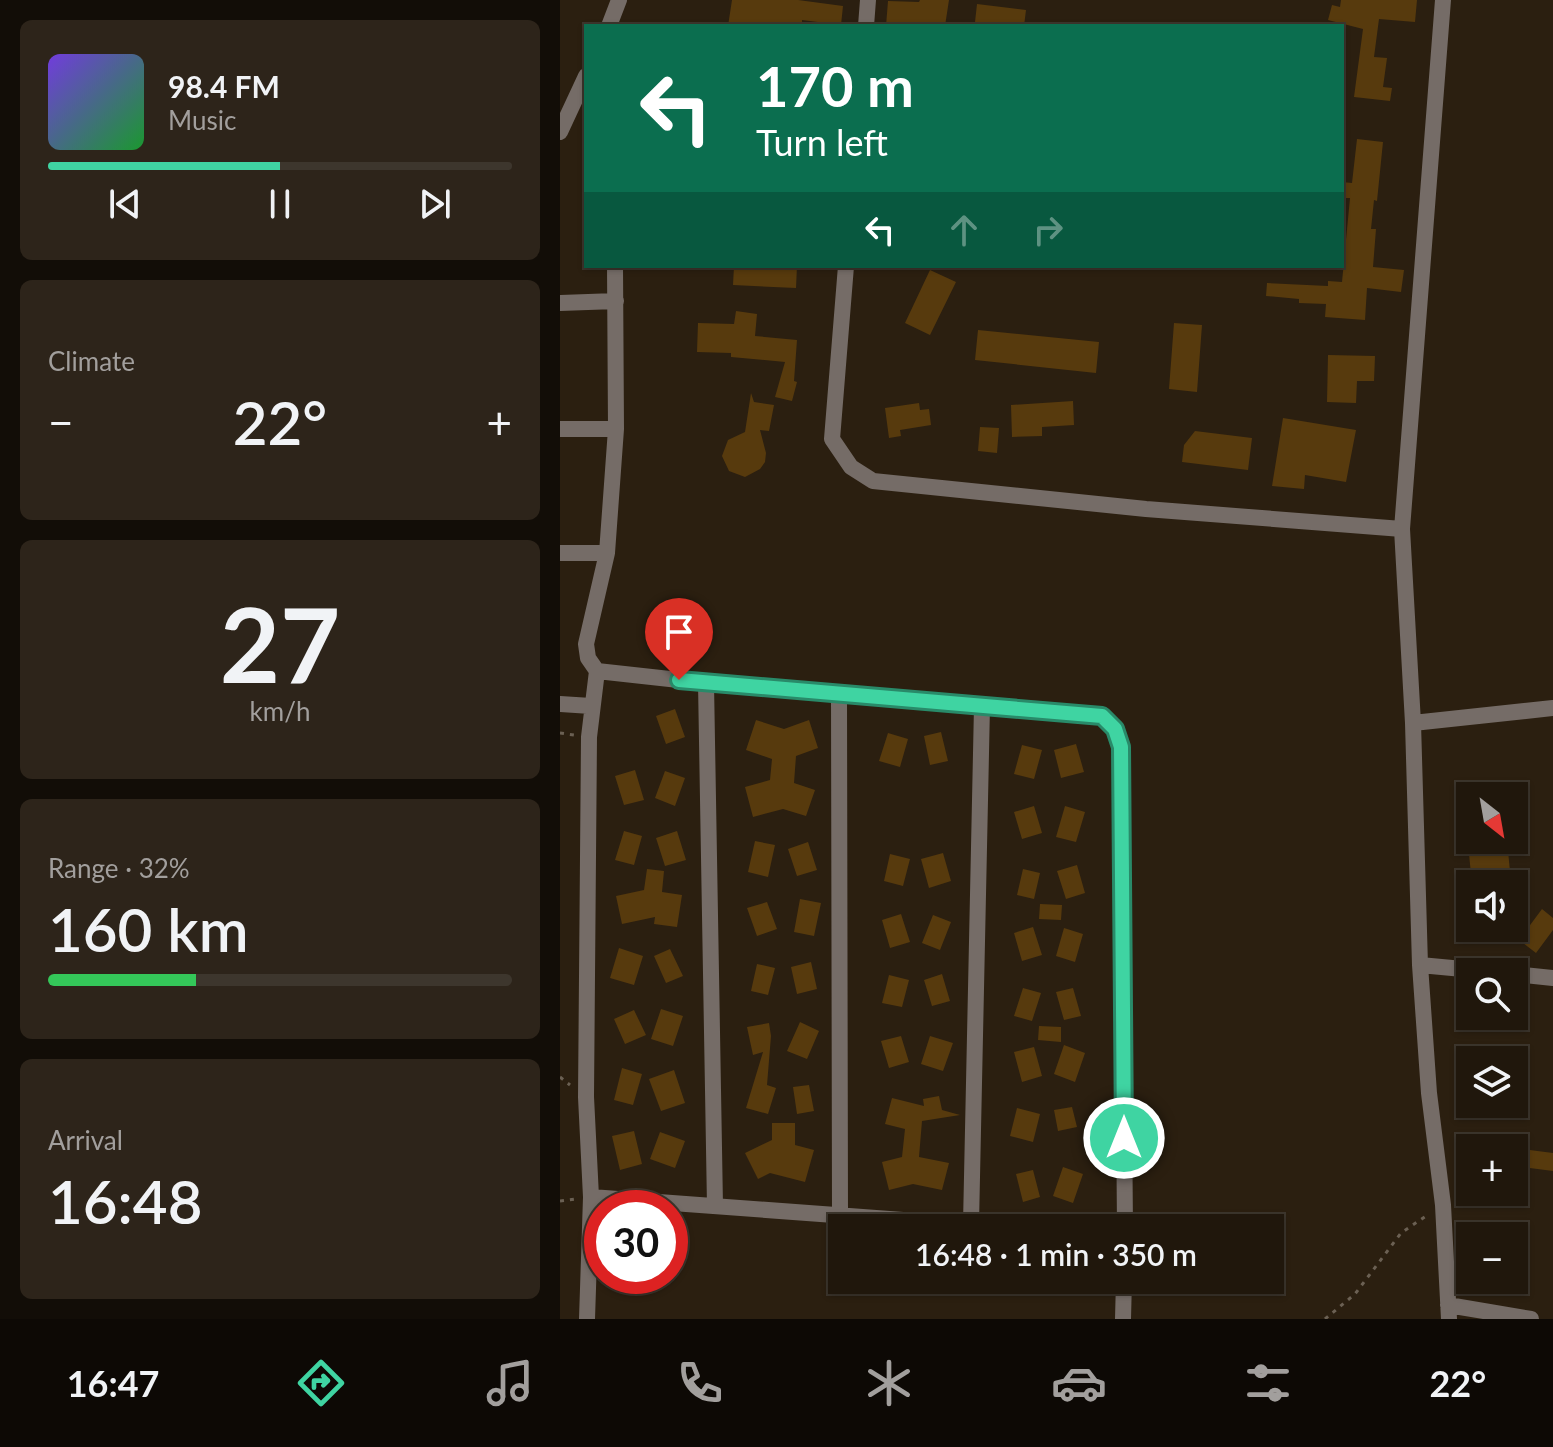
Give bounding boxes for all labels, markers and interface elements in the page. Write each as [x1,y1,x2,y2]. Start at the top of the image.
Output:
text: 170 m [756,52,914,119]
icon: left [624,56,728,160]
text: 98.4 FM [168,68,280,104]
text: Music [168,104,236,136]
text: Turn left [756,120,888,164]
icon: previous [103,182,147,226]
icon: pause [258,182,302,226]
icon: next [413,182,457,226]
icon: left [858,208,902,252]
icon: ahead [942,208,986,252]
icon: right [1026,208,1070,252]
text: Climate [48,345,135,377]
text: 22° [233,386,327,458]
text: − [48,396,74,448]
text: + [486,396,512,448]
text: 27 [220,580,340,705]
pin [645,598,713,680]
icon: arrive [657,610,701,654]
text: km/h [250,695,310,727]
north arrow [1456,782,1528,854]
map controls [1456,782,1528,1294]
text: Range · 32% [48,852,190,884]
button: sound [1456,870,1528,942]
text: 160 km [48,893,249,965]
button: search [1456,958,1528,1030]
button: layers [1456,1046,1528,1118]
position arrow [1082,1096,1166,1180]
text: Arrival [48,1124,123,1156]
button: + [1456,1134,1528,1206]
text: 16:48 [48,1165,202,1237]
speed limit sign: 30 [584,1190,688,1294]
button: − [1456,1222,1528,1294]
text: 16:48 · 1 min · 350 m [915,1236,1197,1272]
icon: directions [293,1355,349,1411]
icon: music [482,1355,538,1411]
icon: phone [672,1355,728,1411]
icon: climate [861,1355,917,1411]
icon: car [1051,1355,1107,1411]
icon: filters [1240,1355,1296,1411]
text: 16:47 [67,1361,160,1405]
text: 22° [1429,1361,1486,1405]

